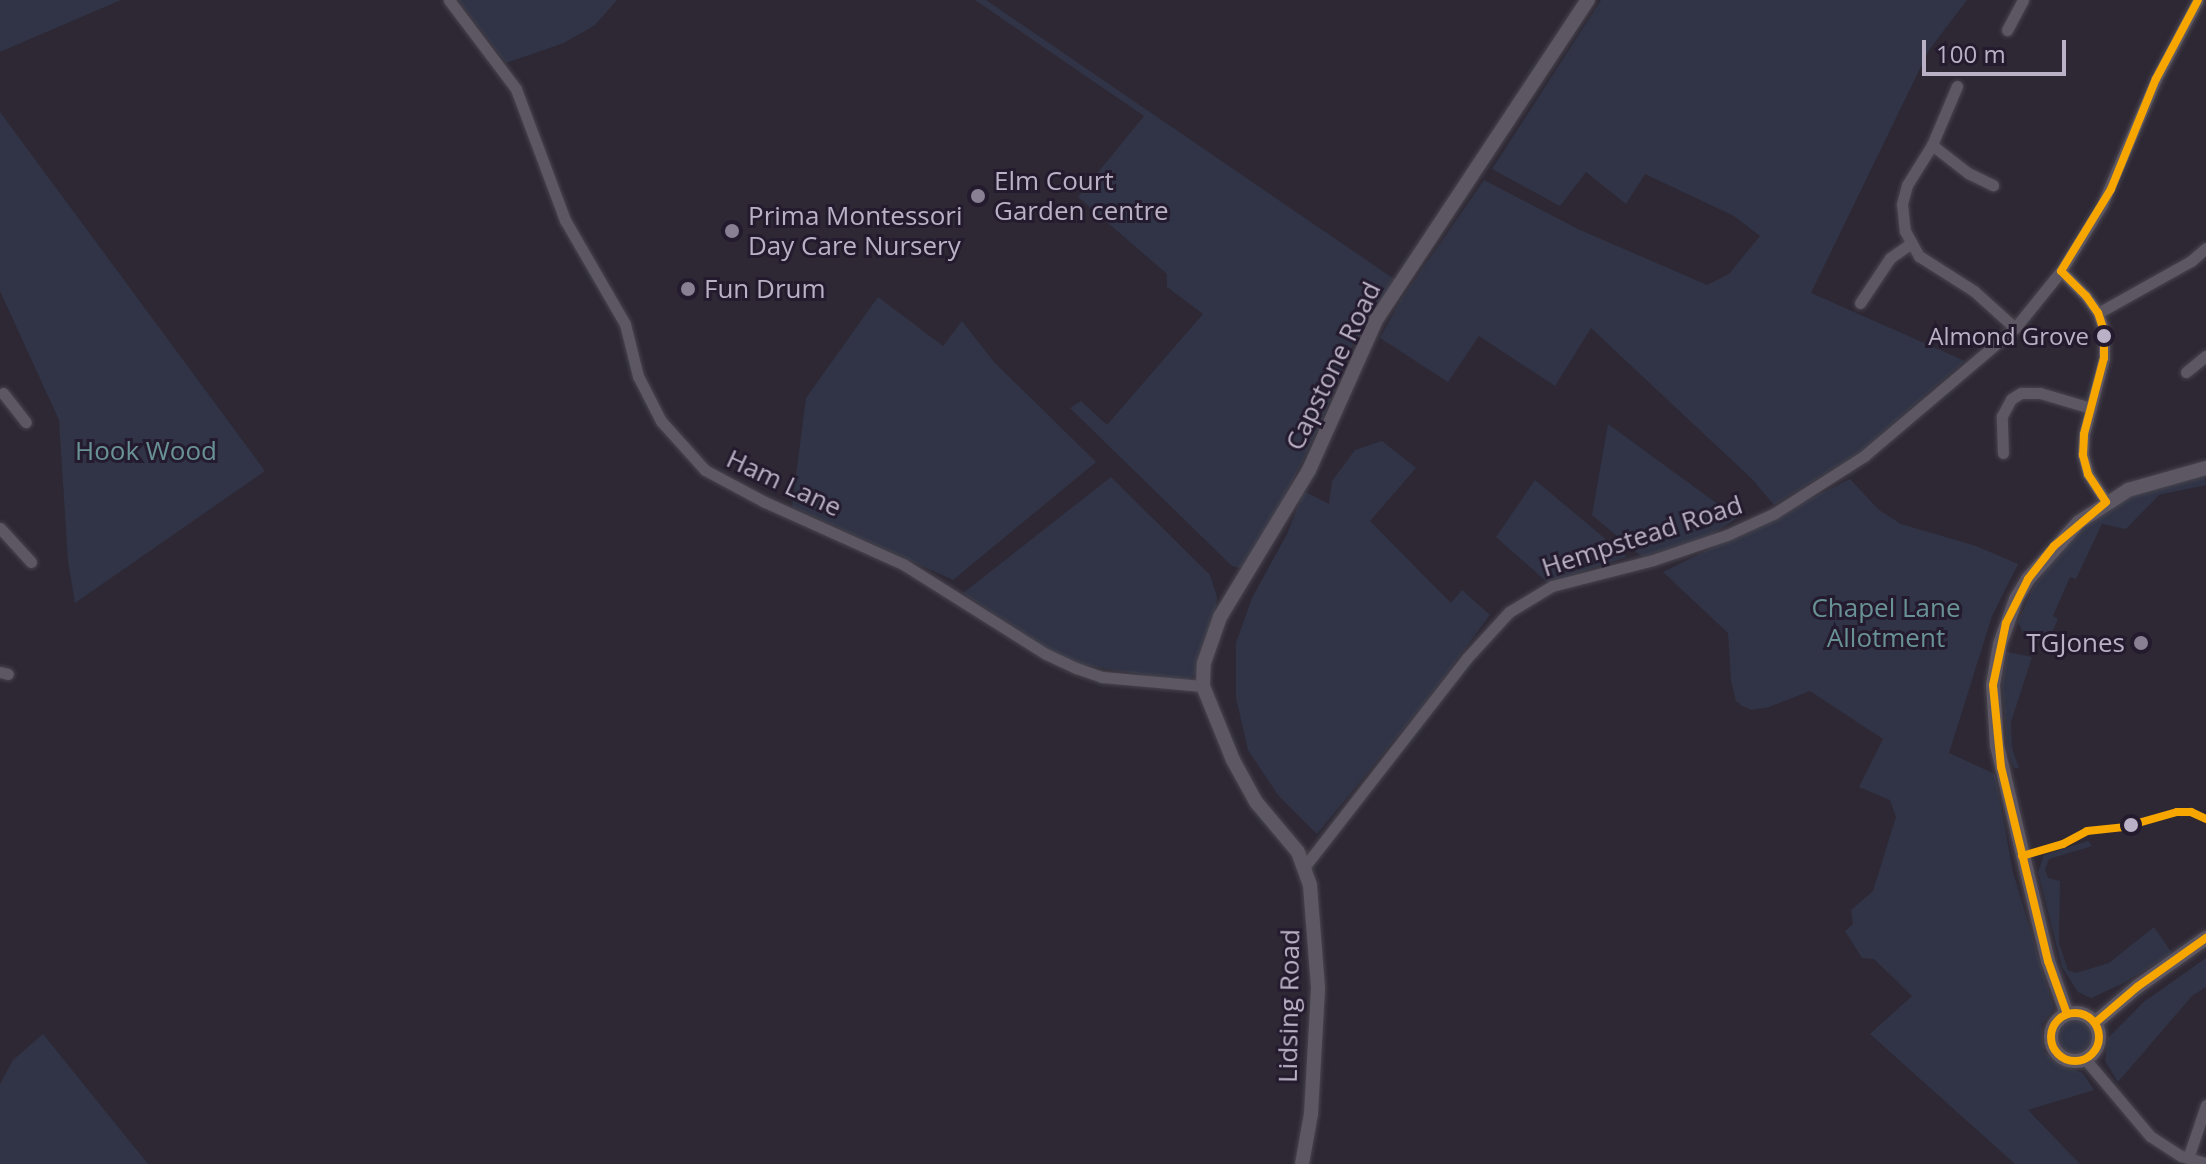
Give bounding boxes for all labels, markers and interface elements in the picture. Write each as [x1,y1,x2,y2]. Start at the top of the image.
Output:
scale bar [1926,24,2070,74]
text: 100 m [1936,37,2006,70]
place label: Elm Court Garden centre [994,165,1169,226]
marker: Elm Court Garden centre [969,187,987,205]
place label: Prima Montessori Day Care Nursery [748,200,963,262]
marker: Prima Montessori Day Care Nursery [723,222,741,240]
place label: Fun Drum [704,273,826,305]
street label: Capstone Road [1279,277,1387,455]
marker: Fun Drum [679,280,697,298]
place label: Almond Grove [1928,322,2089,350]
marker: Almond Grove [2096,328,2112,344]
park label: Hook Wood [75,435,217,467]
street label: Ham Lane [722,443,846,523]
street label: Hempstead Road [1538,489,1746,583]
park label: Chapel Lane Allotment [1811,592,1961,654]
place label: TGJones [2026,627,2125,659]
marker: TGJones [2132,634,2150,652]
unlabelled marker [2123,817,2139,833]
street label: Lidsing Road [1272,929,1306,1083]

